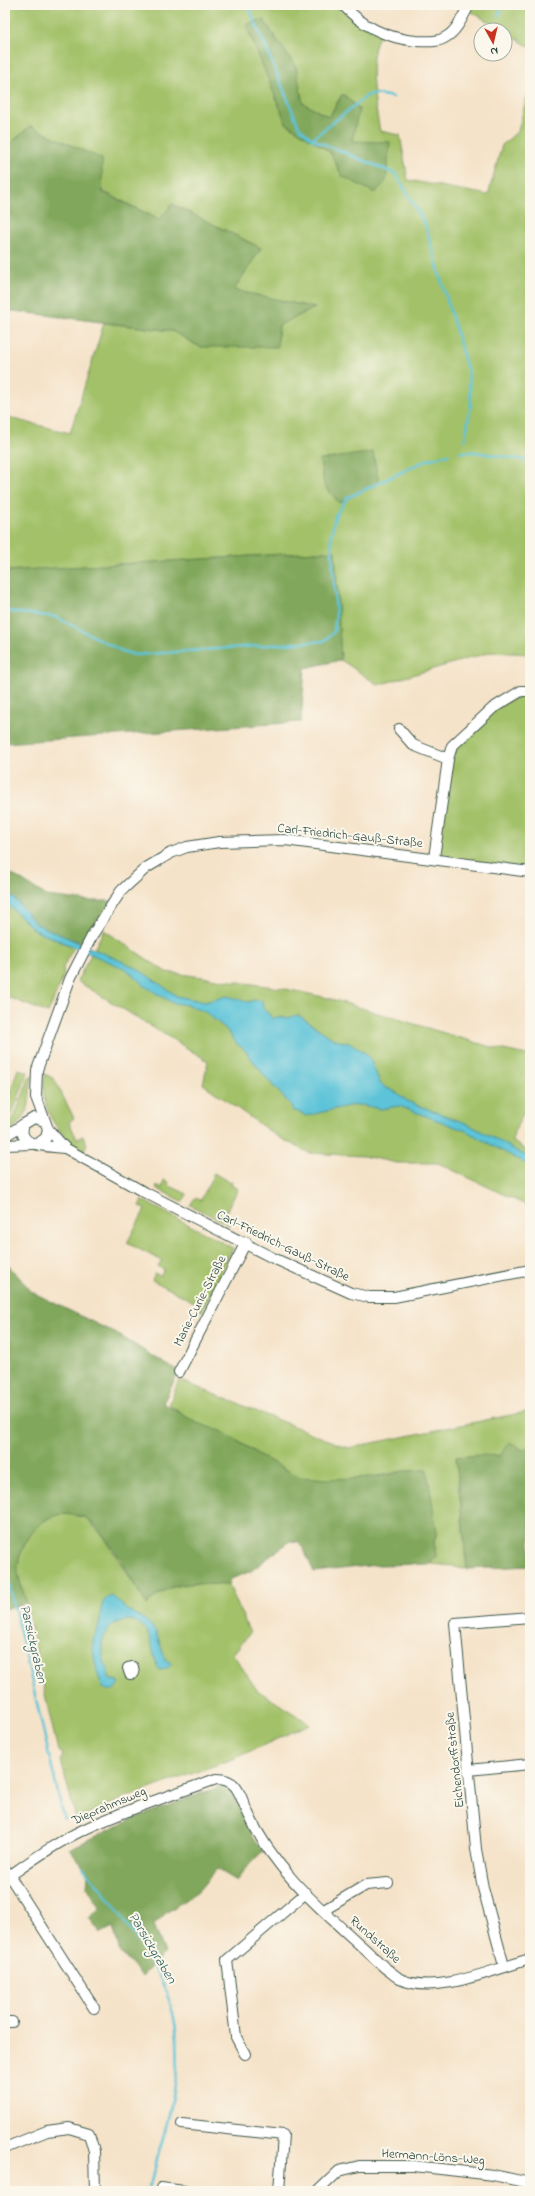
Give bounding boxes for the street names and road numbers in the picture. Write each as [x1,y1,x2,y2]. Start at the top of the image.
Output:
street label: Carl-Friedrich-Gauß-Straße [276,819,424,853]
street label: Carl-Friedrich-Gauß-Straße [213,1205,353,1287]
street label: Marie-Curie-Straße [169,1252,231,1350]
street label: Eichendorffstraße [440,1711,469,1809]
street label: Dieprahmsweg [68,1782,150,1831]
street label: Rundstraße [345,1912,405,1968]
street label: Hermann-Löns-Weg [381,2144,485,2171]

